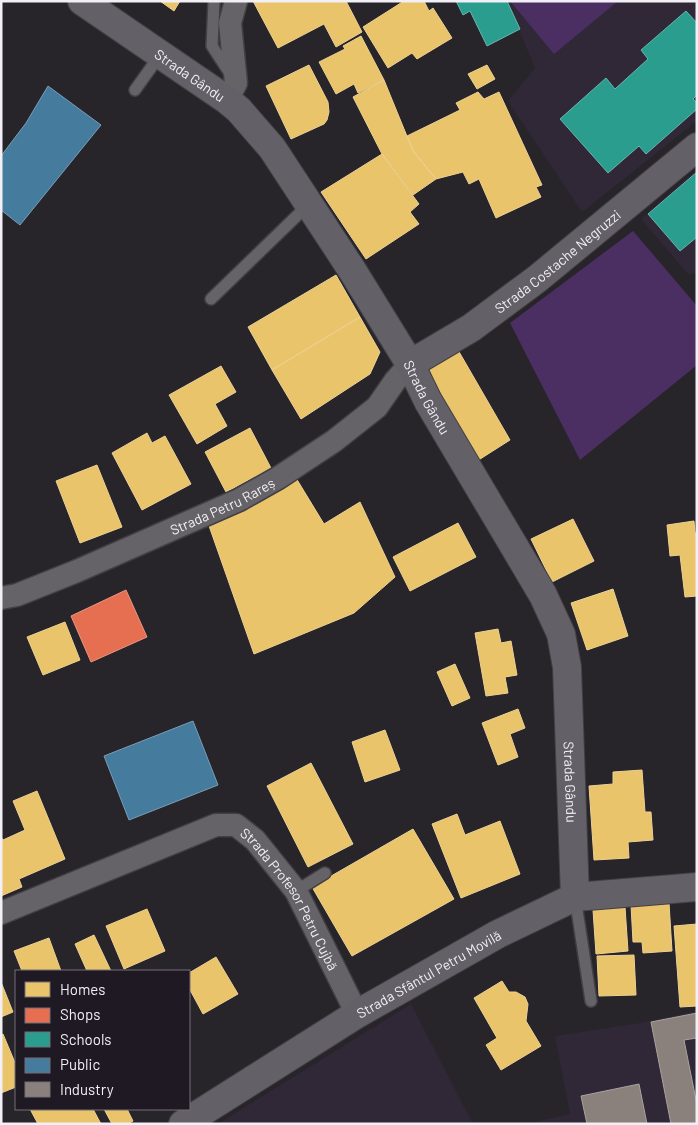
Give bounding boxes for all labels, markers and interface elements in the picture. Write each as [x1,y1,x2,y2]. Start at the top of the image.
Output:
street label: Strada Gându [152,45,229,105]
street label: Strada Costache Negruzzi [491,206,624,316]
street label: Strada Gându [401,357,454,437]
street label: Strada Petru Rareș [167,473,278,538]
street label: Strada Gându [561,741,581,823]
street label: Strada Profesor Petru Cujbă [237,824,342,973]
street label: Strada Sfântul Petru Movilă [353,926,504,1021]
legend [15,970,190,1110]
text: Homes [60,980,105,998]
text: Shops [60,1005,100,1023]
text: Schools [60,1030,112,1048]
text: Public [60,1055,100,1073]
text: Industry [60,1080,114,1098]

